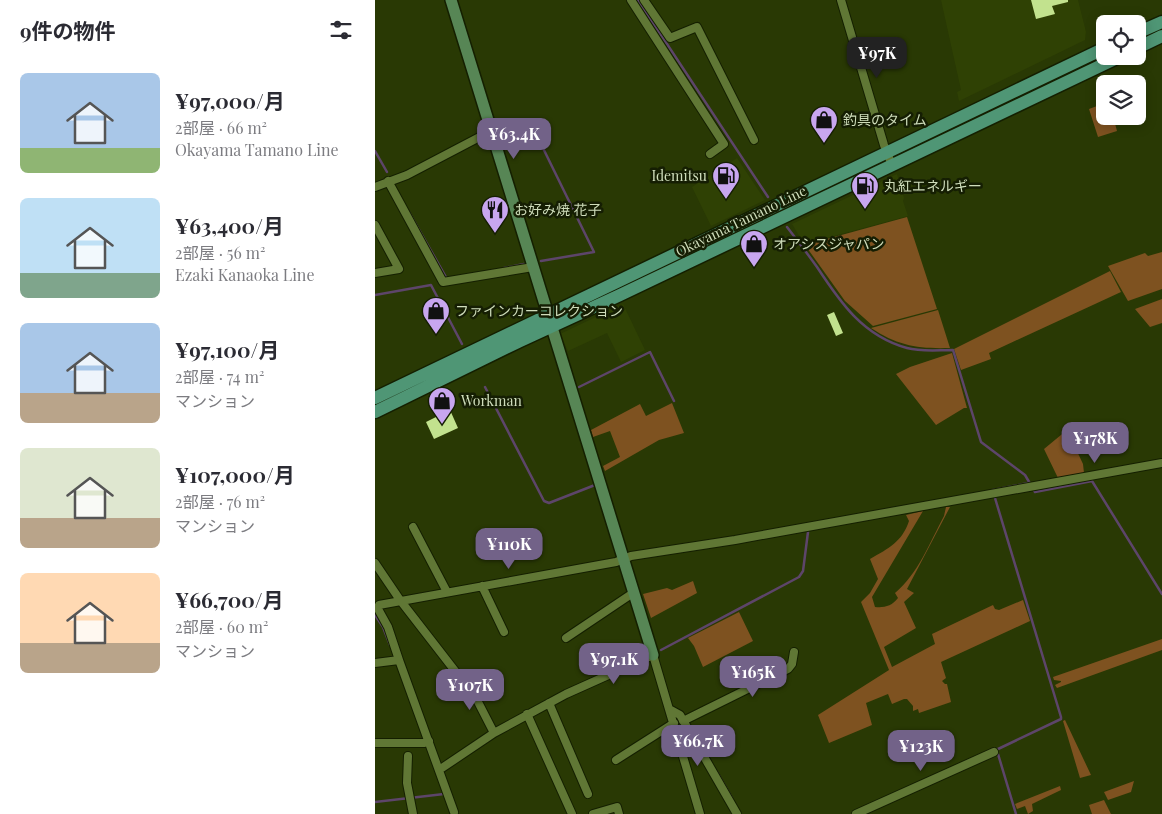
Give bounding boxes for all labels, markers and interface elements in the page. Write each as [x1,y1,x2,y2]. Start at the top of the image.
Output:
map controls [1096,15,1146,125]
button: locate [1096,15,1146,65]
text: 9件の物件 [20,16,116,44]
icon: filters [327,16,355,44]
pin: ¥97K [847,36,907,79]
text: ¥97K [858,42,896,63]
button: layers [1096,75,1146,125]
text: ¥97,000/月 [175,86,285,114]
icon: home [60,93,120,153]
shop icon: 釣具のタイム [809,105,839,144]
place label: 釣具のタイム [843,110,927,129]
text: 2部屋 · 66 m² [175,117,267,138]
pin: ¥63.4K [473,118,555,160]
text: ¥63.4K [488,123,540,144]
text: Okayama Tamano Line [175,139,339,160]
fuel station icon: Idemitsu [711,161,741,200]
place label: Idemitsu [651,166,707,185]
fuel station icon: 丸紅エネルギー [850,171,880,210]
place label: 丸紅エネルギー [884,176,982,195]
street label: Okayama Tamano Line [672,181,809,260]
restaurant icon: お好み焼 花子 [480,195,510,234]
place label: お好み焼 花子 [514,200,602,219]
text: ¥63,400/月 [175,211,284,239]
icon: home [60,218,120,278]
shop icon: オアシスジャパン [739,229,769,268]
place label: オアシスジャパン [773,234,884,253]
text: 2部屋 · 56 m² [175,242,265,263]
text: Ezaki Kanaoka Line [175,264,315,285]
shop icon: ファインカーコレクション [421,296,451,335]
place label: ファインカーコレクション [455,301,623,320]
text: ¥97,100/月 [175,335,279,363]
icon: home [60,343,120,403]
text: 2部屋 · 74 m² [175,366,264,387]
shop icon: Workman [427,386,457,425]
text: マンション [175,390,255,411]
place label: Workman [460,391,522,410]
pin: ¥178K [1060,422,1130,464]
text: ¥178K [1073,427,1117,448]
text: ¥107,000/月 [175,460,295,488]
icon: home [60,468,120,528]
text: 2部屋 · 76 m² [175,491,265,512]
text: マンション [175,515,255,536]
pin: ¥110K [474,528,544,570]
text: ¥110K [487,533,531,554]
text: ¥66,700/月 [175,585,283,613]
icon: home [60,593,120,653]
text: 2部屋 · 60 m² [175,616,268,637]
text: マンション [175,640,255,661]
pin: ¥97.1K [573,642,655,685]
text: ¥97.1K [590,648,638,669]
pin: ¥165K [718,656,788,698]
text: ¥165K [731,661,775,682]
pin: ¥107K [435,668,505,711]
text: ¥107K [447,674,493,695]
pin: ¥66.7K [657,724,739,767]
text: ¥66.7K [672,730,724,751]
pin: ¥123K [886,730,956,772]
text: ¥123K [899,735,943,756]

